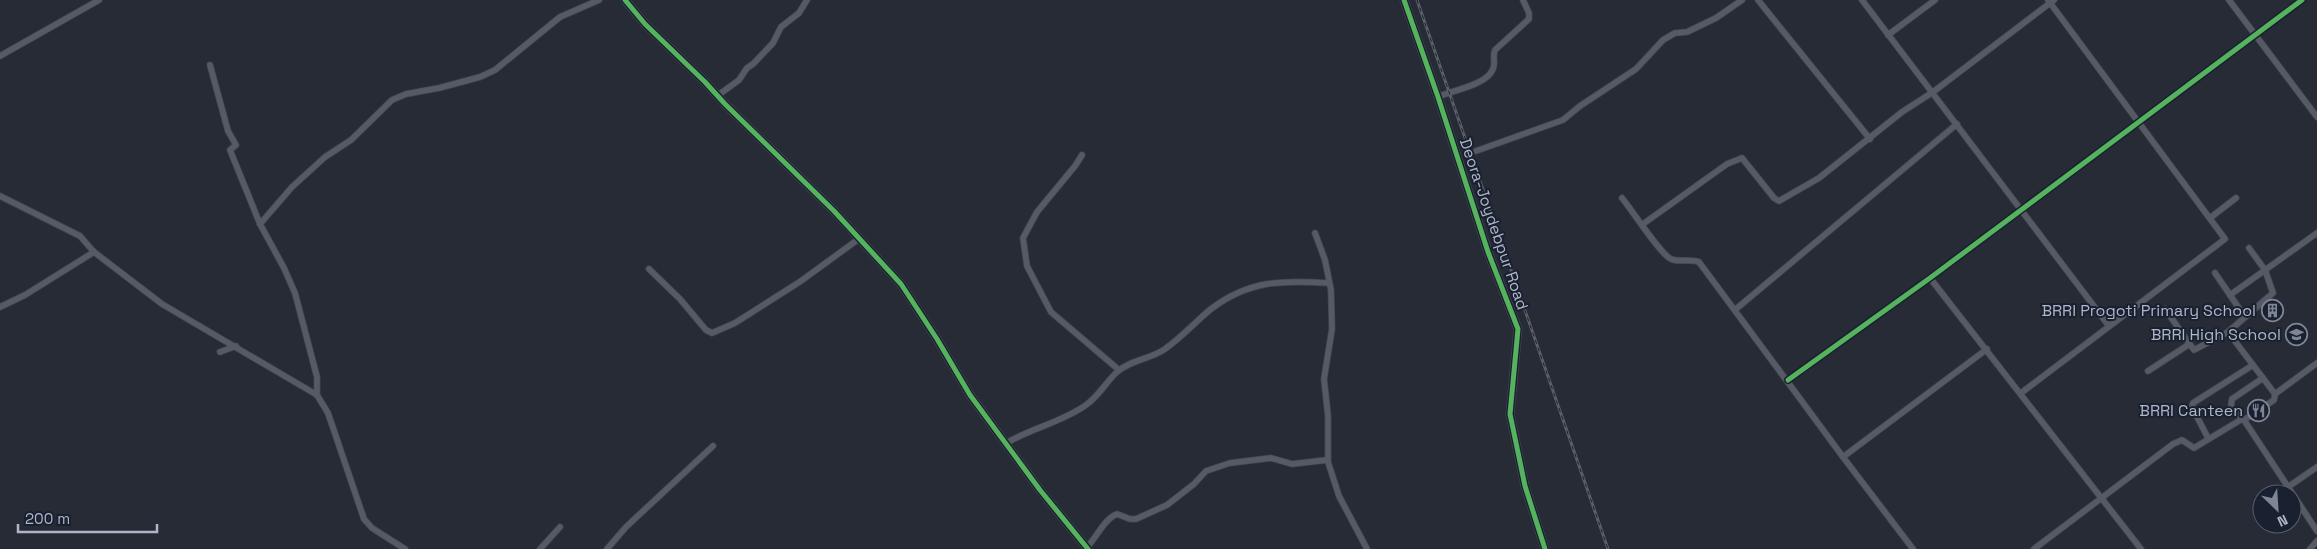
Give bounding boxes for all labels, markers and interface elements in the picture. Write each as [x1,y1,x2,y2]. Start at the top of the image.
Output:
street label: Deora-Joydebpur Road [1455,135,1533,313]
building icon: BRRI Progoti Primary School [2260,298,2284,322]
place label: BRRI Progoti Primary School [2041,300,2256,321]
school or university icon: BRRI High School [2285,322,2309,346]
place label: BRRI High School [2151,324,2281,345]
restaurant icon: BRRI Canteen [2247,398,2271,422]
place label: BRRI Canteen [2139,400,2243,421]
north arrow [2252,484,2302,534]
scale bar [18,502,156,534]
text: 200 m [25,509,70,528]
text: N [2274,511,2291,531]

